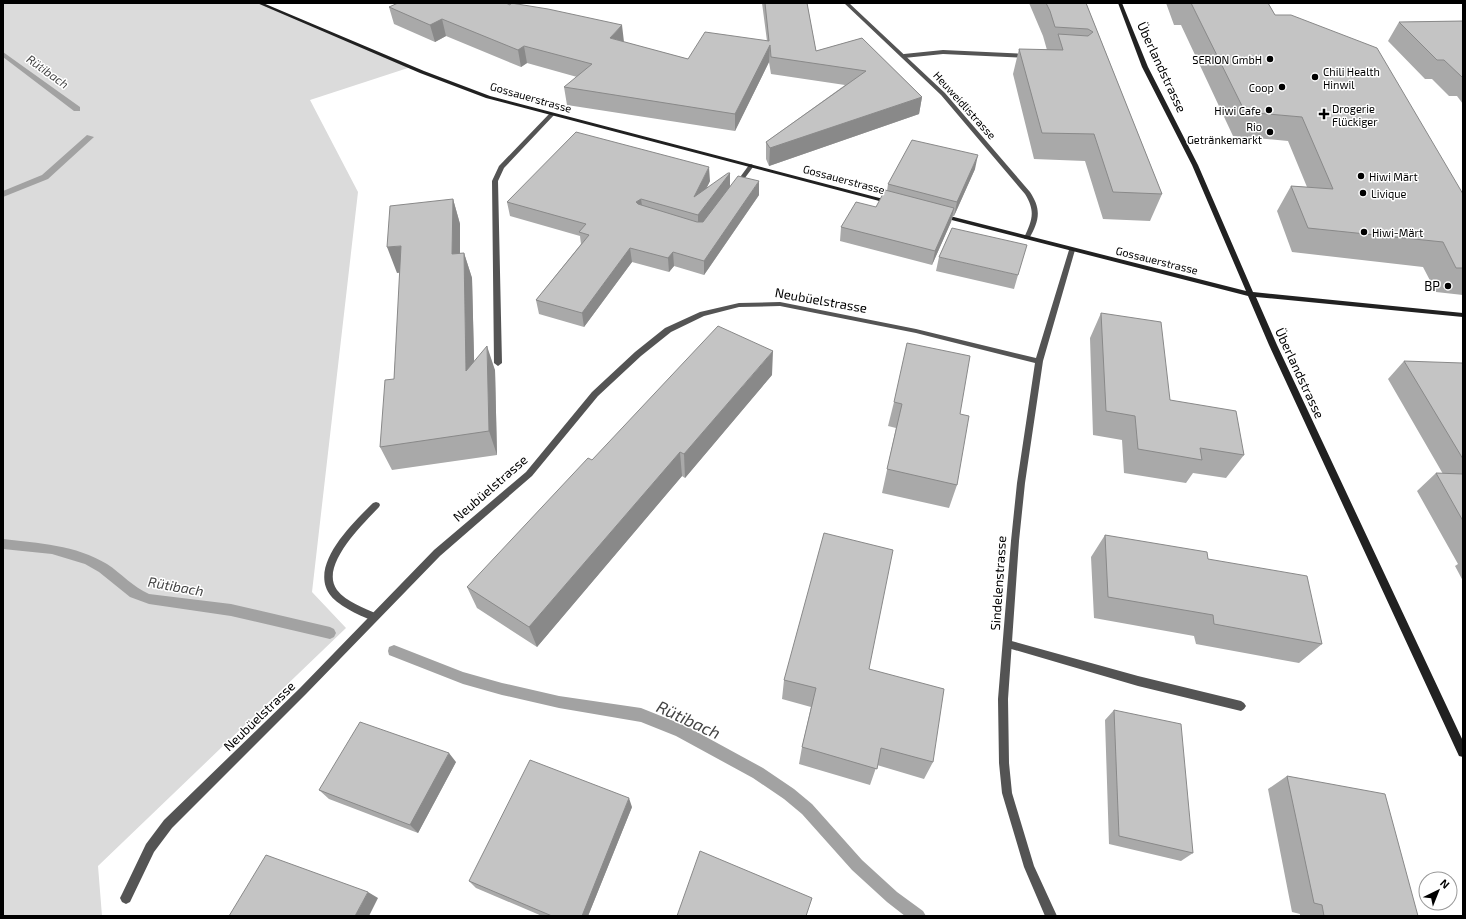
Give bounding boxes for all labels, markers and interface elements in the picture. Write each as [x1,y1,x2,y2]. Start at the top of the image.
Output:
street label: Überlandstrasse [1134,19,1190,115]
water label: Rütibach [24,51,72,91]
place label: SERION GmbH [1192,53,1262,66]
marker: SERION GmbH [1265,54,1275,64]
place label: Chili Health Hinwil [1323,65,1380,91]
street label: Heuweidlistrasse [931,68,999,142]
marker: Chili Health Hinwil [1310,72,1320,82]
street label: Gossauerstrasse [489,79,573,115]
place label: Coop [1249,81,1274,94]
marker: Coop [1277,82,1287,92]
place label: Drogerie Flückiger [1332,102,1378,128]
place label: Hiwi Cafe [1214,104,1261,117]
marker: Hiwi Cafe [1264,105,1274,115]
marker: Drogerie Flückiger [1319,109,1329,119]
place label: Rio Getränkemarkt [1187,120,1262,146]
marker: Rio Getränkemarkt [1265,127,1275,137]
street label: Gossauerstrasse [802,162,886,196]
place label: Hiwi Märt [1369,170,1418,183]
marker: Hiwi Märt [1356,171,1366,181]
place label: Livique [1371,187,1406,200]
marker: Livique [1358,188,1368,198]
place label: Hiwi-Märt [1372,226,1423,239]
marker: Hiwi-Märt [1359,227,1369,237]
street label: Gossauerstrasse [1115,243,1200,277]
place label: BP [1424,278,1440,294]
marker: BP [1443,281,1453,291]
street label: Neubüelstrasse [774,284,868,316]
street label: Überlandstrasse [1272,325,1328,421]
street label: Neubüelstrasse [450,451,530,525]
street label: Sindelenstrasse [987,535,1009,631]
water label: Rütibach [147,573,205,599]
street label: Neubüelstrasse [220,678,298,754]
water label: Rütibach [654,696,724,742]
north arrow [1418,871,1458,911]
text: N [1438,876,1453,891]

